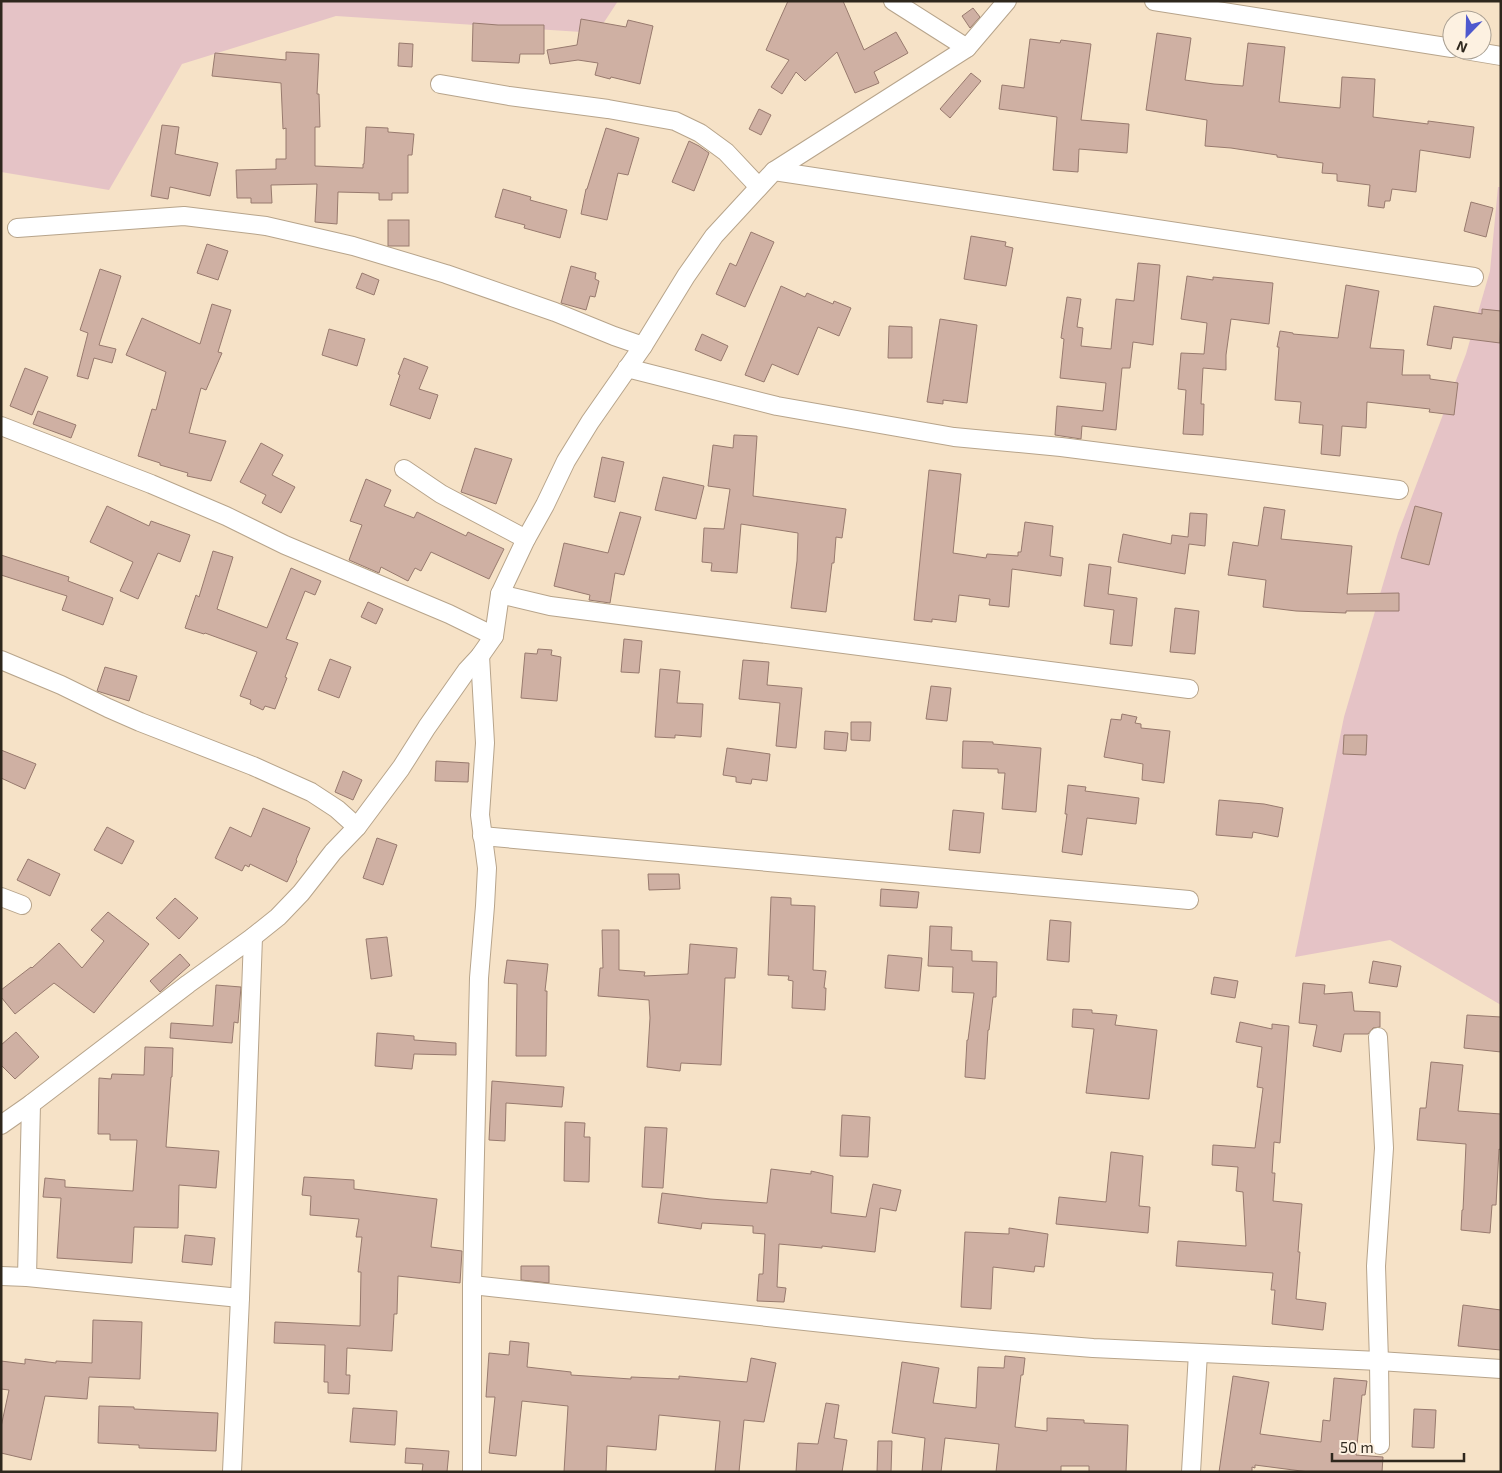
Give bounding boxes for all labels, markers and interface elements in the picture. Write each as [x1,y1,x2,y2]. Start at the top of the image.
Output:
north arrow [1442,10,1492,60]
text: N [1454,38,1470,57]
scale bar [1332,1430,1464,1462]
text: 50 m [1340,1438,1374,1456]

